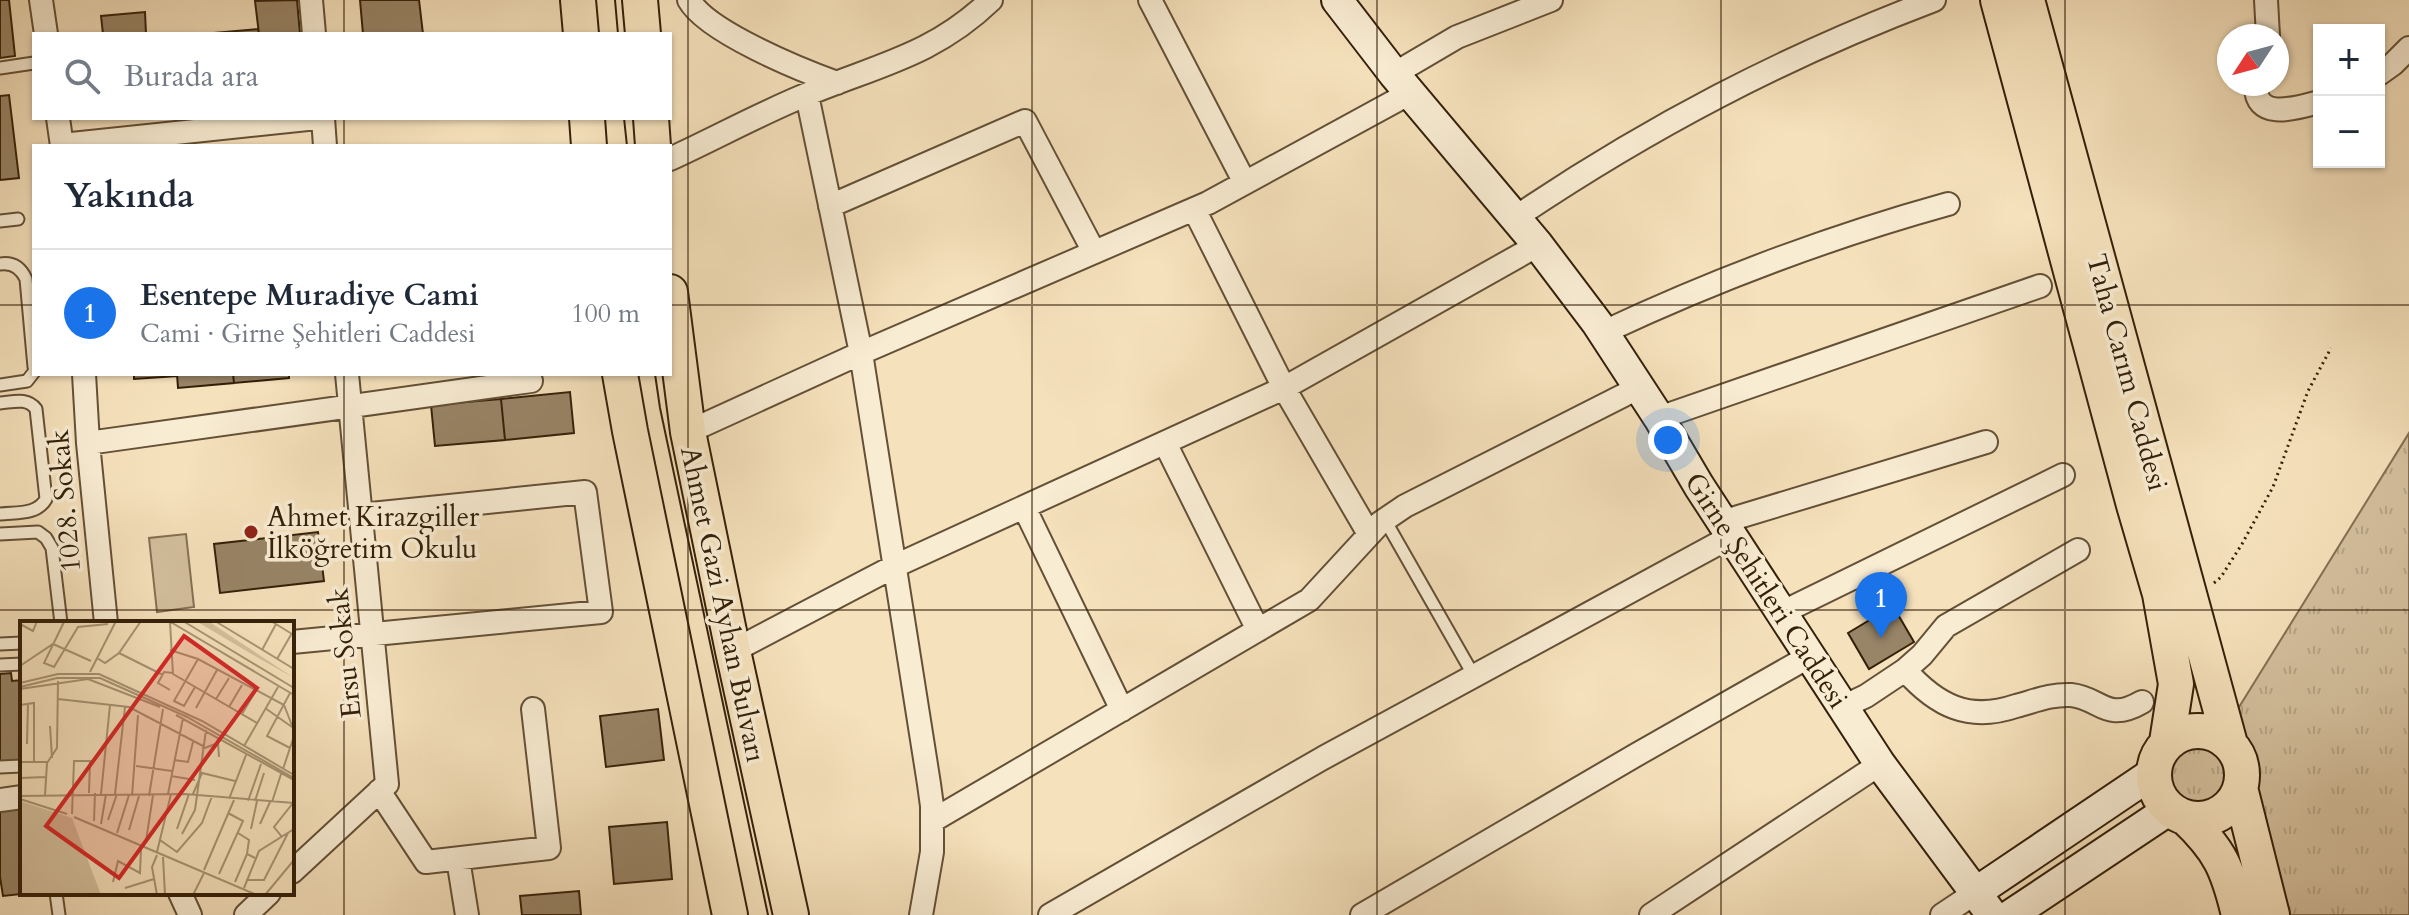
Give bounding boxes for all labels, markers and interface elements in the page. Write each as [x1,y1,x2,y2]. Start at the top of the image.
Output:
north arrow [2217,24,2289,96]
map controls [2313,24,2385,168]
button: + [2313,24,2385,96]
search box [32,32,672,120]
icon: search [60,54,104,98]
text: Burada ara [124,56,259,97]
button: − [2313,96,2385,168]
text: Yakında [64,173,194,219]
street label: Taha Carım Caddesi [2077,250,2177,495]
text: Esentepe Muradiye Cami [140,275,479,316]
text: 1 [83,296,97,331]
text: 100 m [571,296,640,331]
text: Cami · Girne Şehitleri Caddesi [140,316,475,351]
your location [1648,420,1688,460]
street label: 1028. Sokak [40,428,90,574]
street label: Ahmet Gazi Ayhan Bulvarı [671,443,775,766]
street label: Girne Şehitleri Caddesi [1676,465,1857,716]
place label: Ahmet Kirazgiller İlköğretim Okulu [267,498,480,568]
marker: Ahmet Kirazgiller İlköğretim Okulu [242,523,260,541]
pin: 1 [1855,572,1907,638]
street label: Ersu Sokak [319,586,371,720]
inset map [20,621,294,895]

